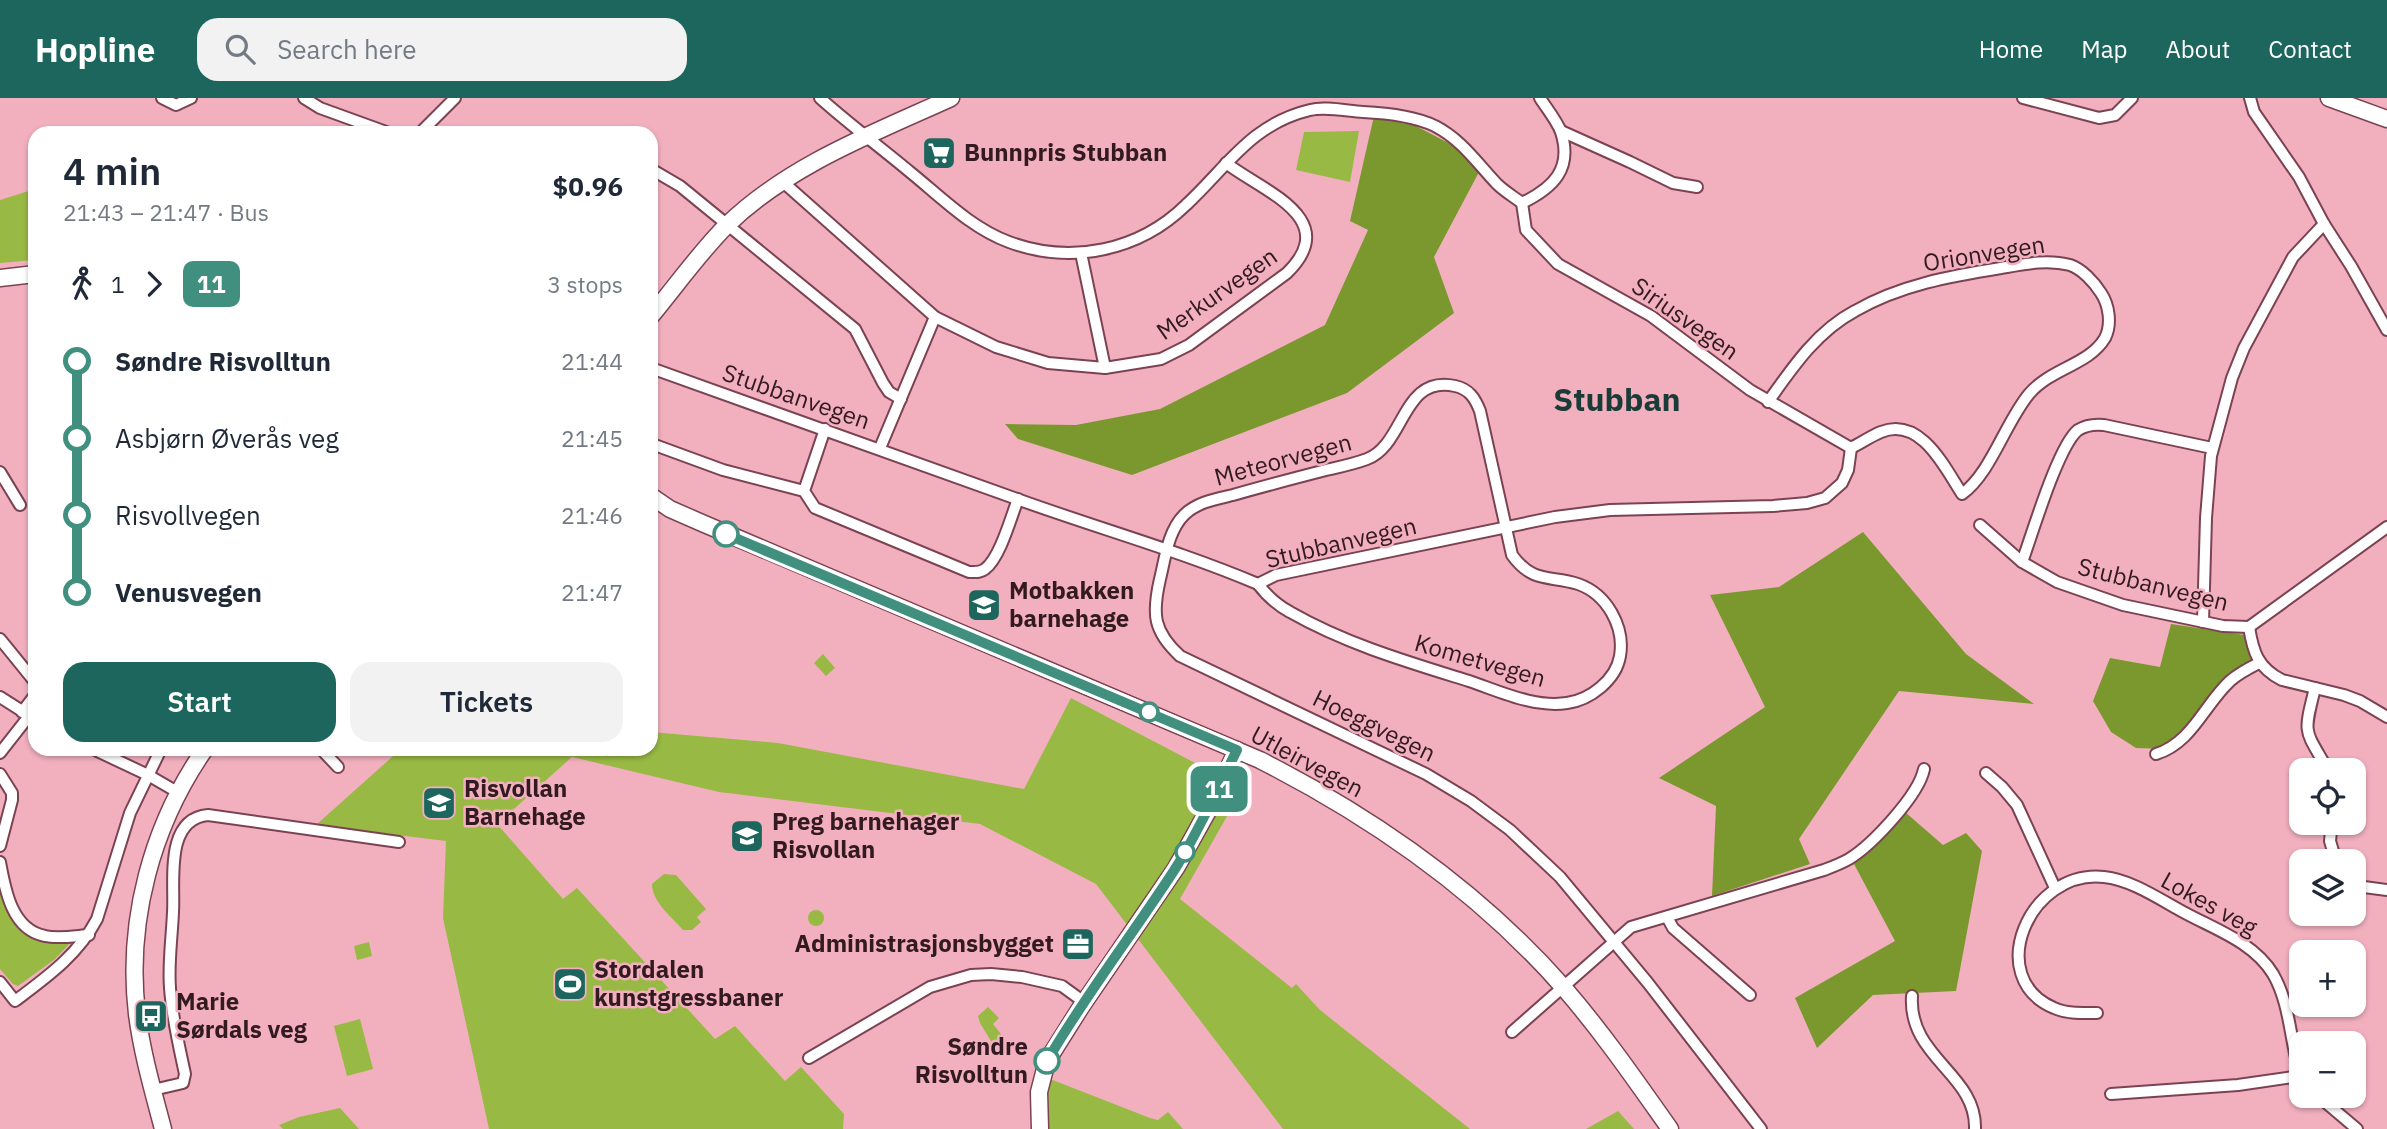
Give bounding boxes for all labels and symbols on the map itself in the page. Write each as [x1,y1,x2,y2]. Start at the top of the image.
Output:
supermarket icon: Bunnpris Stubban [920,134,958,172]
place label: Bunnpris Stubban [964,136,1167,168]
street label: Orionvegen [1921,228,2047,278]
street label: Merkurvegen [1150,240,1283,347]
street label: Siriusvegen [1626,270,1745,367]
street label: Stubbanvegen [718,356,874,436]
district label: Stubban [1553,378,1681,420]
street label: Meteorvegen [1211,425,1355,493]
street label: Stubbanvegen [1262,509,1420,575]
unlabelled marker [713,521,739,547]
street label: Stubbanvegen [2075,550,2232,618]
place label: Motbakken barnehage [1009,574,1134,634]
school or university icon: Motbakken barnehage [965,586,1003,624]
street label: Kometvegen [1411,626,1549,694]
street label: Hoeggvegen [1308,682,1441,769]
unlabelled marker [1139,702,1159,722]
street label: Utleirvegen [1245,718,1370,804]
line badge: 11 [1188,766,1250,812]
place label: Risvollan Barnehage [464,772,586,832]
school or university icon: Risvollan Barnehage [420,784,458,822]
place label: Preg barnehager Risvollan [772,805,960,865]
school or university icon: Preg barnehager Risvollan [728,817,766,855]
unlabelled marker [1175,842,1195,862]
street label: Lokes veg [2156,864,2264,943]
office icon: Administrasjonsbygget [1059,925,1097,963]
place label: Administrasjonsbygget [795,927,1054,959]
place label: Stordalen kunstgressbaner [594,953,784,1013]
sports icon: Stordalen kunstgressbaner [551,965,589,1003]
place label: Marie Sørdals veg [176,985,308,1045]
bus stop icon: Marie Sørdals veg [132,997,170,1035]
place label: Søndre Risvolltun [915,1030,1028,1090]
marker: Søndre Risvolltun [1034,1048,1060,1074]

